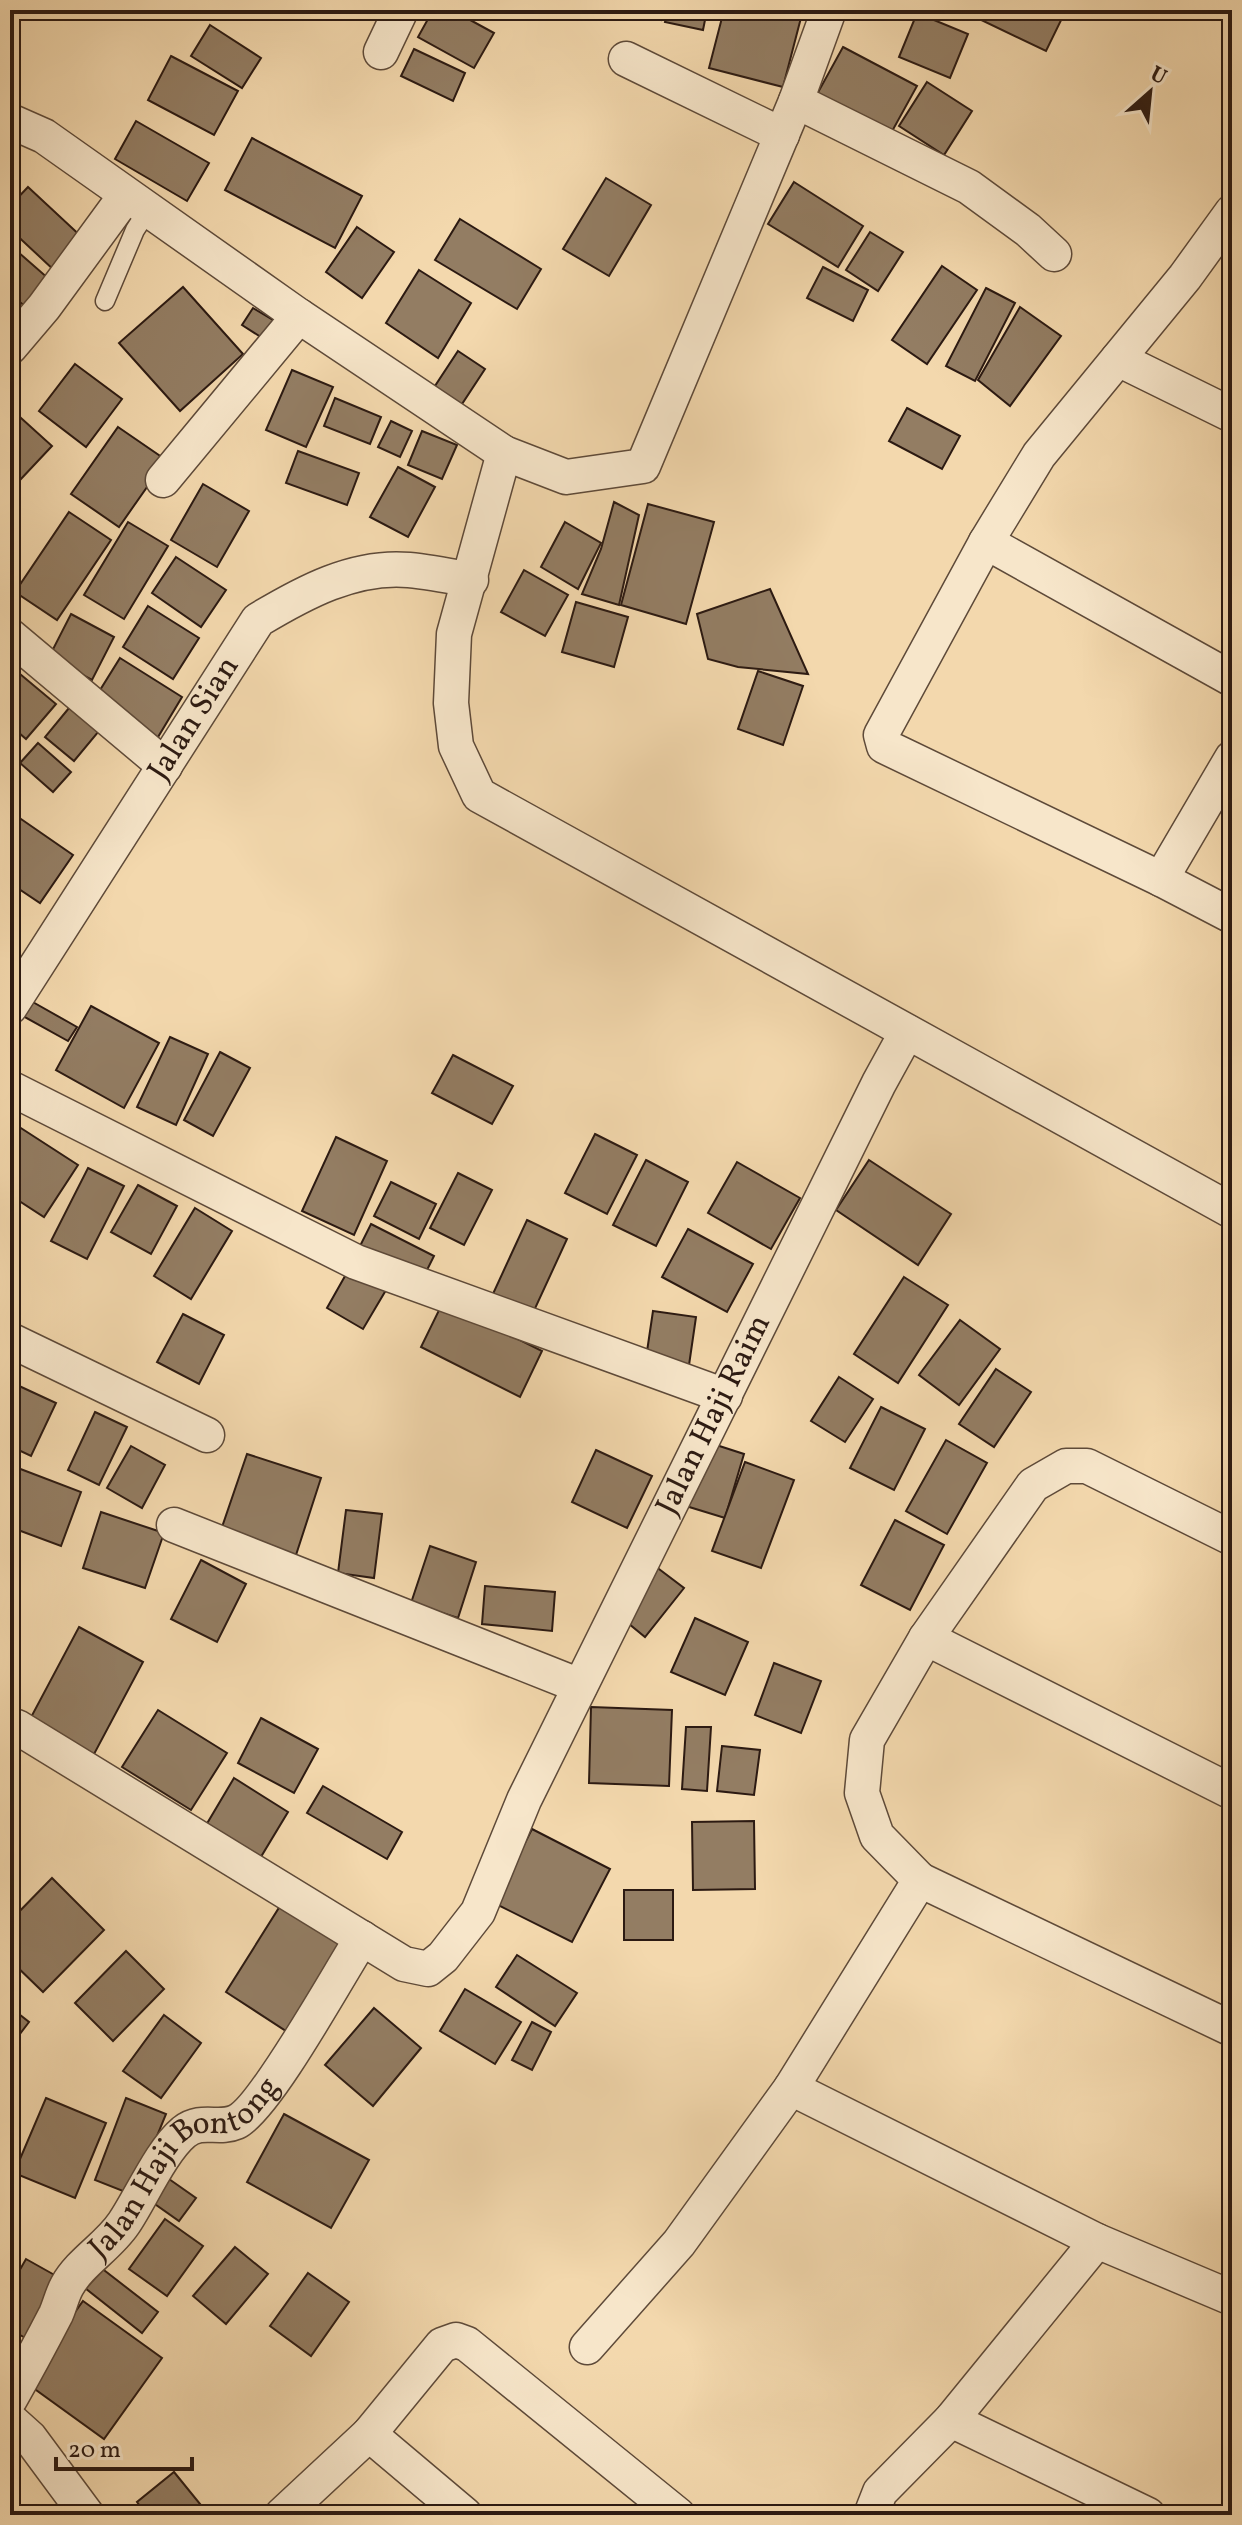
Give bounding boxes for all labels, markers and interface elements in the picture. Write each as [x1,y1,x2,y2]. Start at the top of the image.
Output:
north arrow [1110,52,1190,132]
text: U [1144,59,1172,94]
street label: Jalan Sian [138,648,251,790]
street label: Jalan Haji Raim [646,1308,783,1523]
street label: Jalan Haji Bontong [80,2068,291,2271]
scale bar [56,2421,192,2471]
text: 20 m [68,2434,121,2468]

